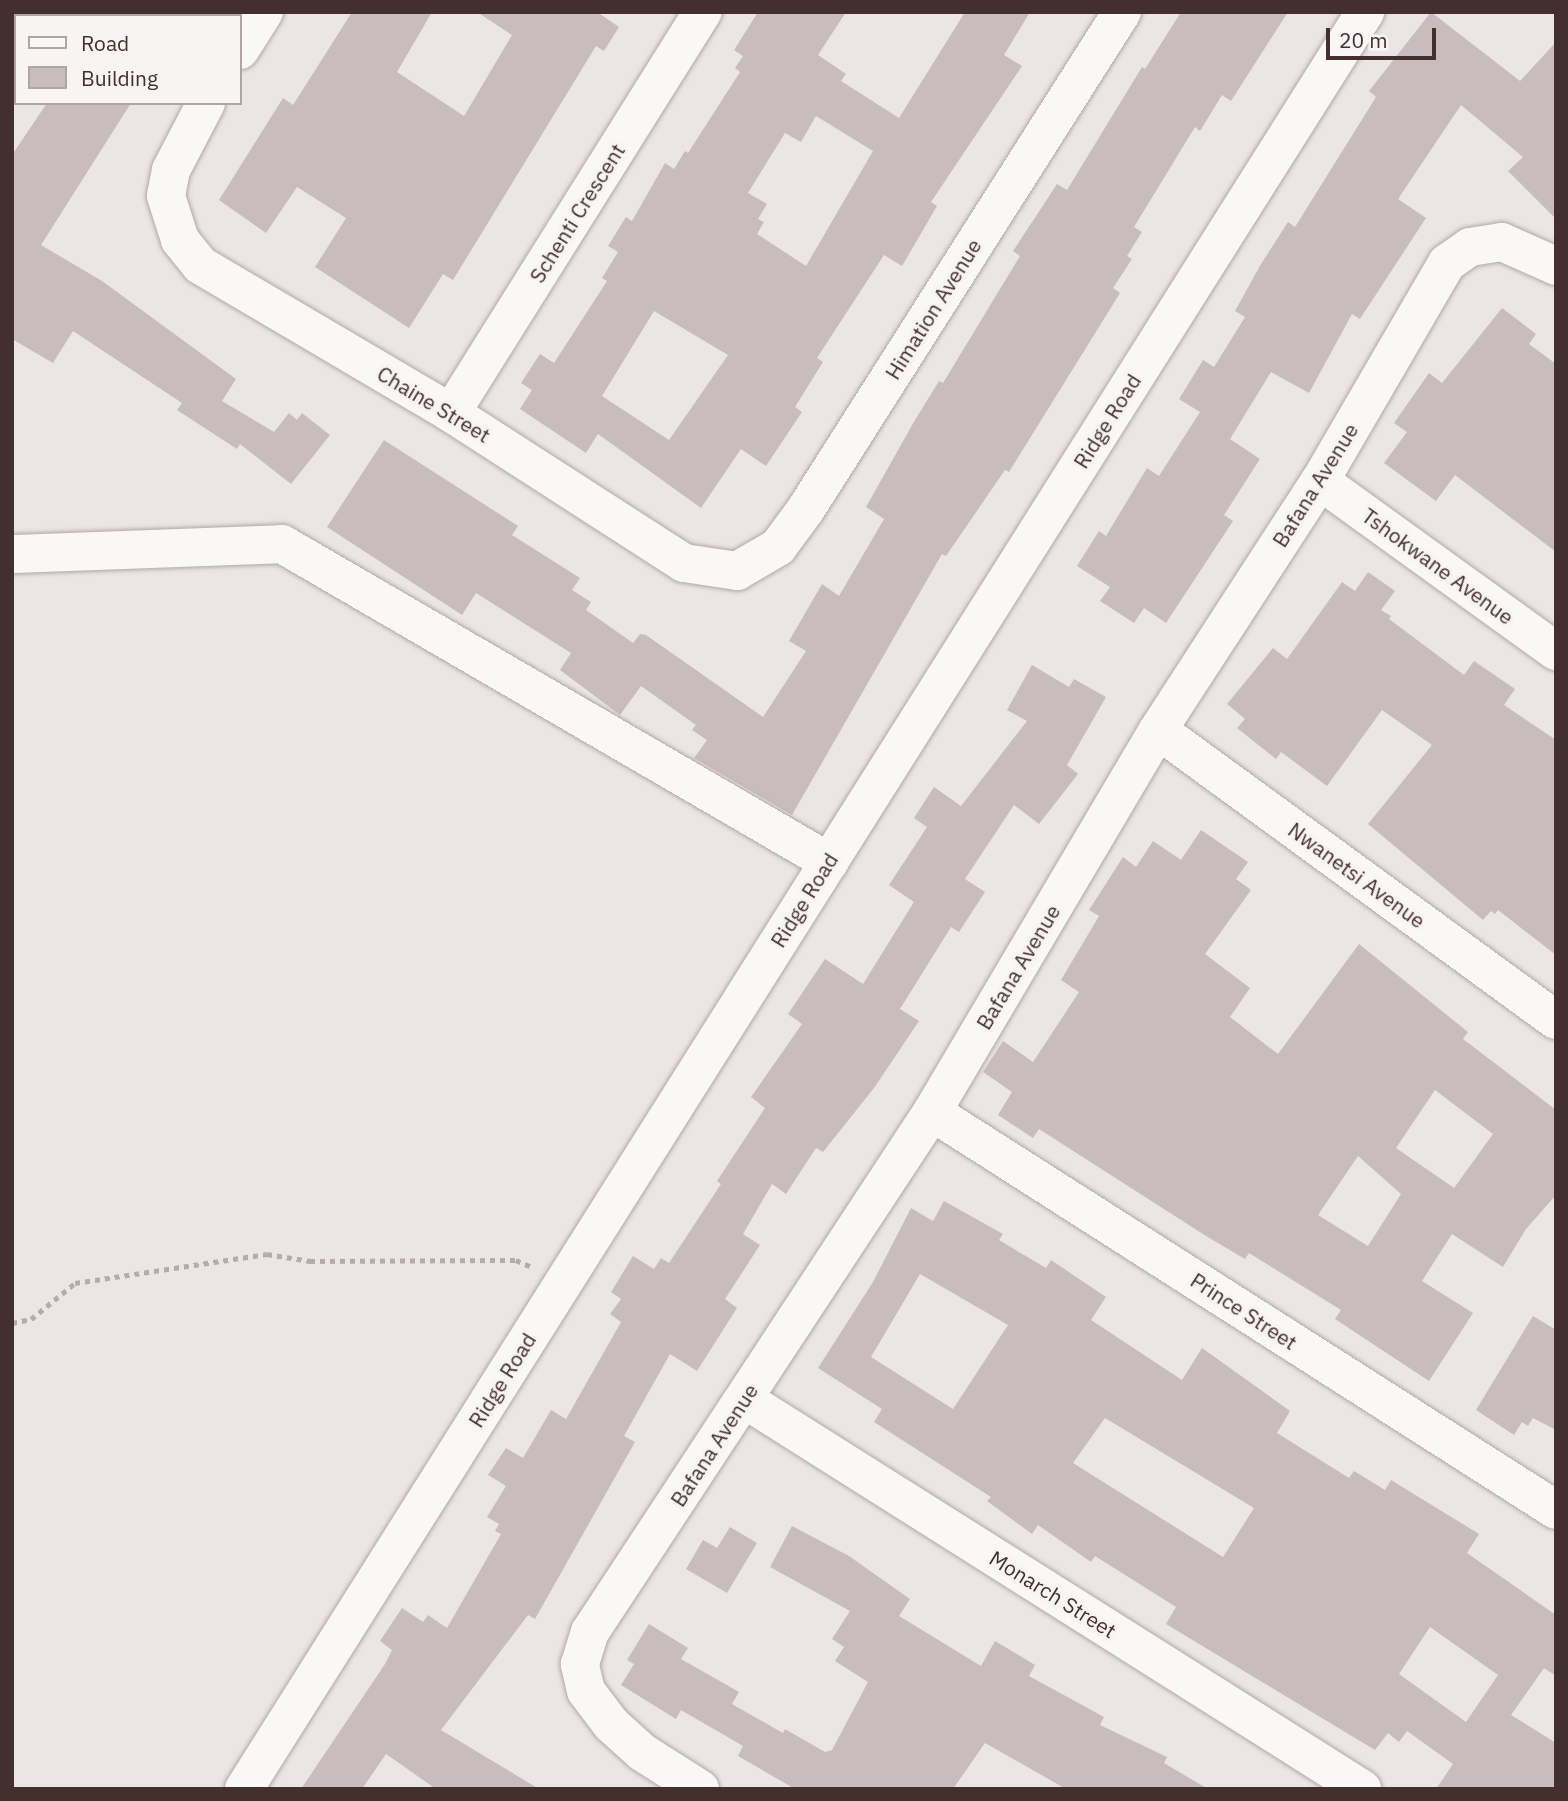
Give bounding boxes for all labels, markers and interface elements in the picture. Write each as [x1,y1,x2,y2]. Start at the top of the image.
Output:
legend [14,14,242,105]
scale bar [1330,14,1440,58]
text: 20 m [1339,26,1388,54]
text: Road [81,29,129,57]
text: Building [81,64,158,92]
street label: Schenti Crescent [524,139,630,287]
street label: Himation Avenue [880,234,986,384]
street label: Chaine Street [373,360,495,448]
street label: Ridge Road [1068,369,1146,473]
street label: Bafana Avenue [1267,418,1363,552]
street label: Tshokwane Avenue [1357,503,1519,629]
street label: Nwanetsi Avenue [1284,817,1430,933]
street label: Ridge Road [765,848,843,952]
street label: Bafana Avenue [971,900,1065,1034]
street label: Prince Street [1186,1267,1302,1355]
street label: Ridge Road [463,1328,541,1432]
street label: Bafana Avenue [665,1379,763,1511]
street label: Monarch Street [985,1545,1121,1643]

